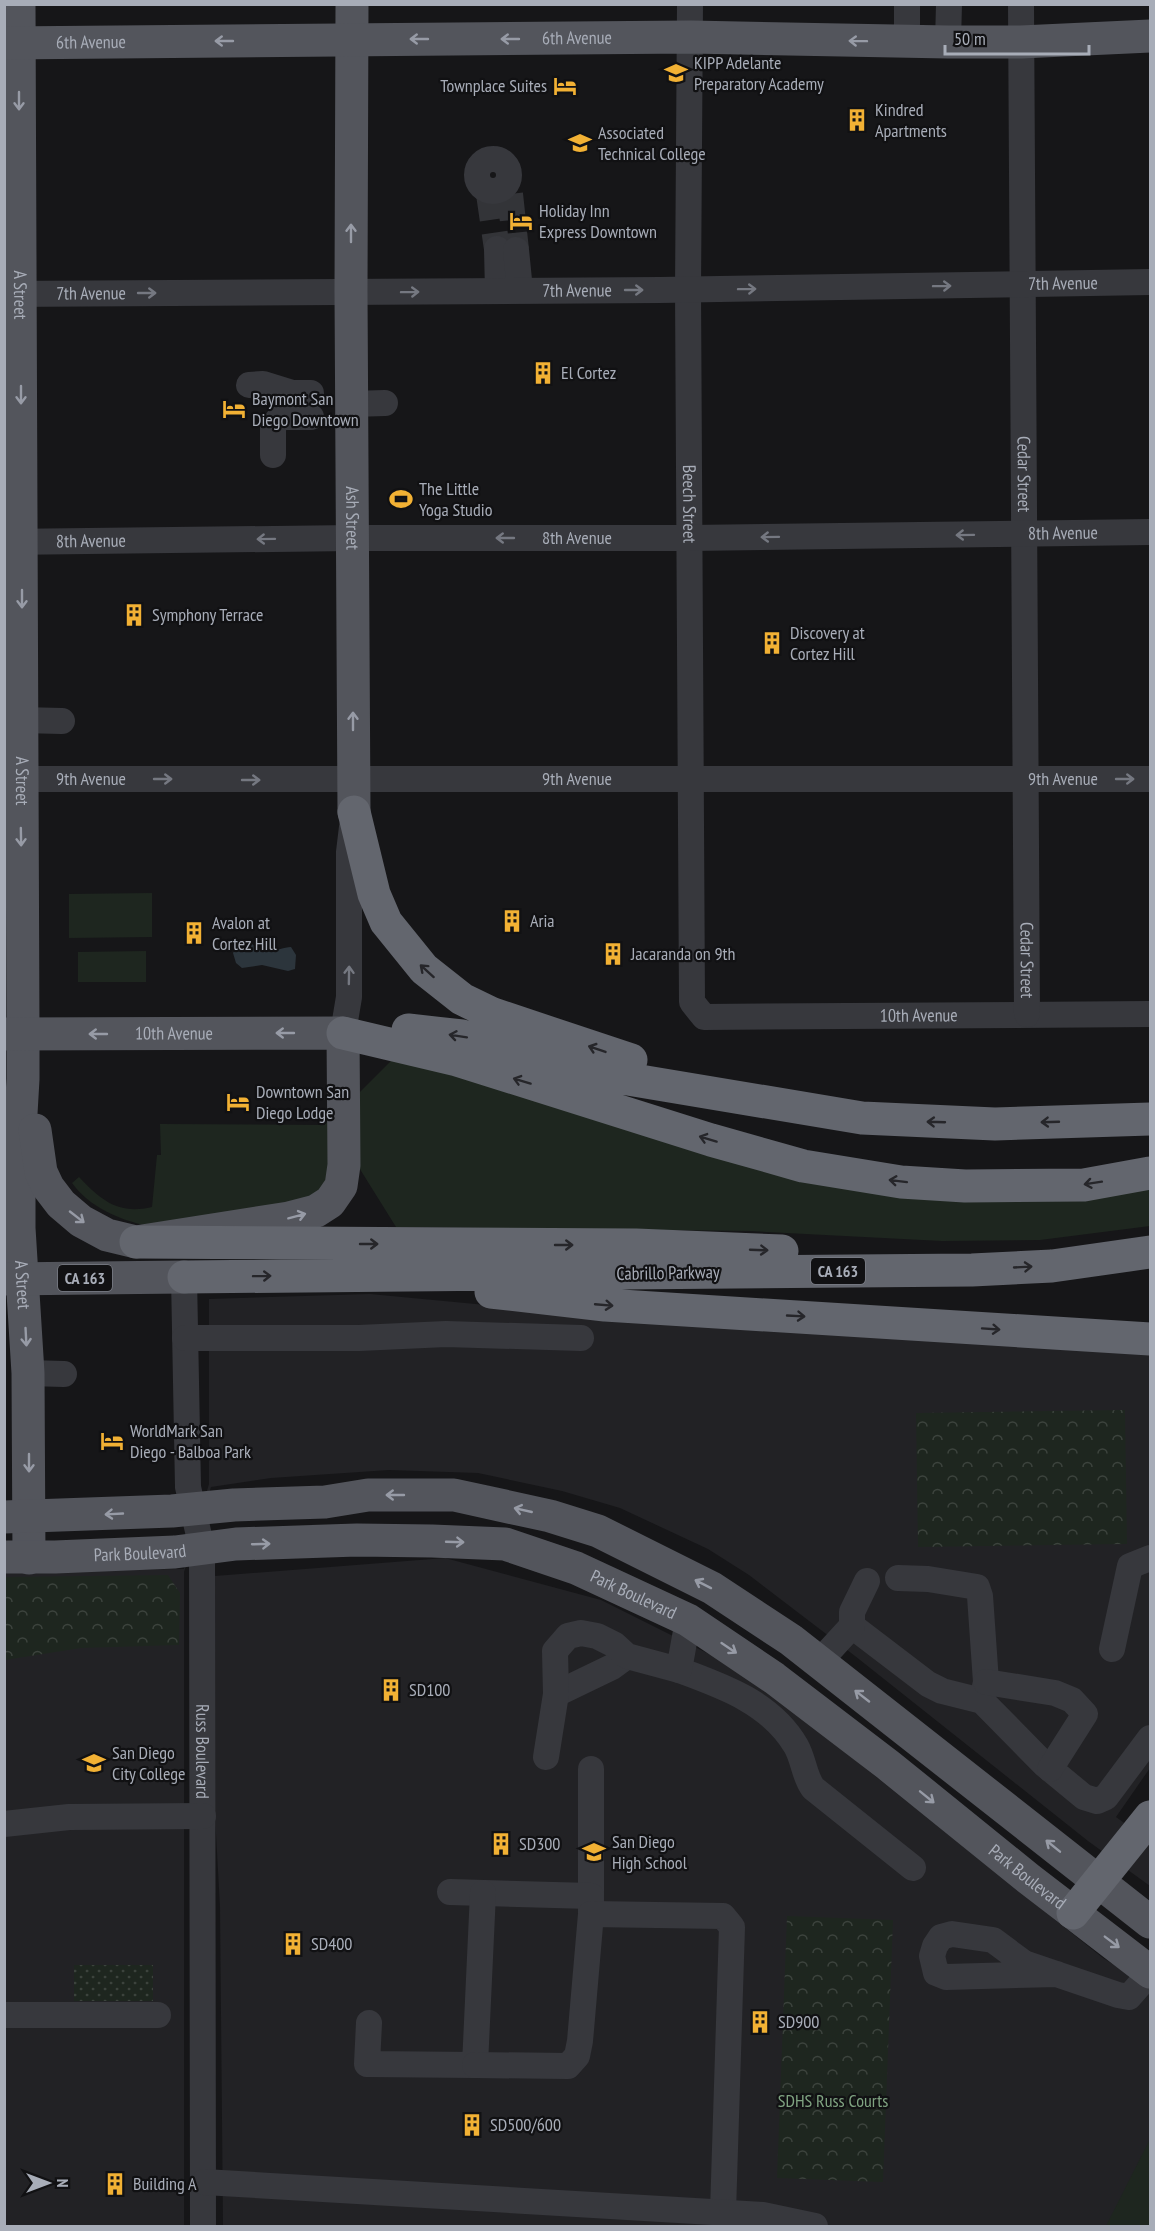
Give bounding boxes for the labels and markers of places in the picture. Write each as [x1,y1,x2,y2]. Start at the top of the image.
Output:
place label: KIPP Adelante Preparatory Academy [694,51,824,95]
school or university icon: KIPP Adelante Preparatory Academy [663,60,689,86]
hotel icon: Townplace Suites [552,73,578,99]
place label: Townplace Suites [440,74,547,97]
place label: Kindred Apartments [875,98,947,142]
building icon: Kindred Apartments [844,107,870,133]
place label: Associated Technical College [598,121,706,165]
school or university icon: Associated Technical College [567,130,593,156]
place label: Holiday Inn Express Downtown [539,199,657,243]
hotel icon: Holiday Inn Express Downtown [508,208,534,234]
building icon: El Cortez [530,360,556,386]
place label: El Cortez [561,361,616,384]
place label: Baymont San Diego Downtown [252,387,359,431]
hotel icon: Baymont San Diego Downtown [221,396,247,422]
place label: The Little Yoga Studio [419,477,493,521]
sports icon: The Little Yoga Studio [388,486,414,512]
building icon: Symphony Terrace [121,602,147,628]
place label: Symphony Terrace [152,603,263,626]
place label: Discovery at Cortez Hill [790,621,865,665]
building icon: Discovery at Cortez Hill [759,630,785,656]
building icon: Aria [499,908,525,934]
place label: Aria [530,909,555,932]
place label: Avalon at Cortez Hill [212,911,278,955]
building icon: Avalon at Cortez Hill [181,920,207,946]
building icon: Jacaranda on 9th [600,941,626,967]
place label: Jacaranda on 9th [630,942,735,965]
place label: Downtown San Diego Lodge [256,1080,349,1124]
hotel icon: Downtown San Diego Lodge [225,1089,251,1115]
place label: WorldMark San Diego - Balboa Park [130,1419,251,1463]
hotel icon: WorldMark San Diego - Balboa Park [99,1428,125,1454]
building icon: SD100 [378,1677,404,1703]
place label: SD100 [409,1678,450,1701]
place label: San Diego City College [112,1741,185,1785]
school or university icon: San Diego City College [81,1750,107,1776]
place label: San Diego High School [612,1830,688,1874]
building icon: SD300 [488,1831,514,1857]
place label: SD300 [519,1832,560,1855]
school or university icon: San Diego High School [581,1839,607,1865]
building icon: SD400 [280,1931,306,1957]
place label: SD400 [311,1932,352,1955]
building icon: SD900 [747,2009,773,2035]
place label: SD900 [778,2010,819,2033]
building icon: SD500/600 [459,2112,485,2138]
place label: SD500/600 [490,2113,561,2136]
building icon: Building A [102,2171,128,2197]
place label: Building A [133,2172,197,2195]

